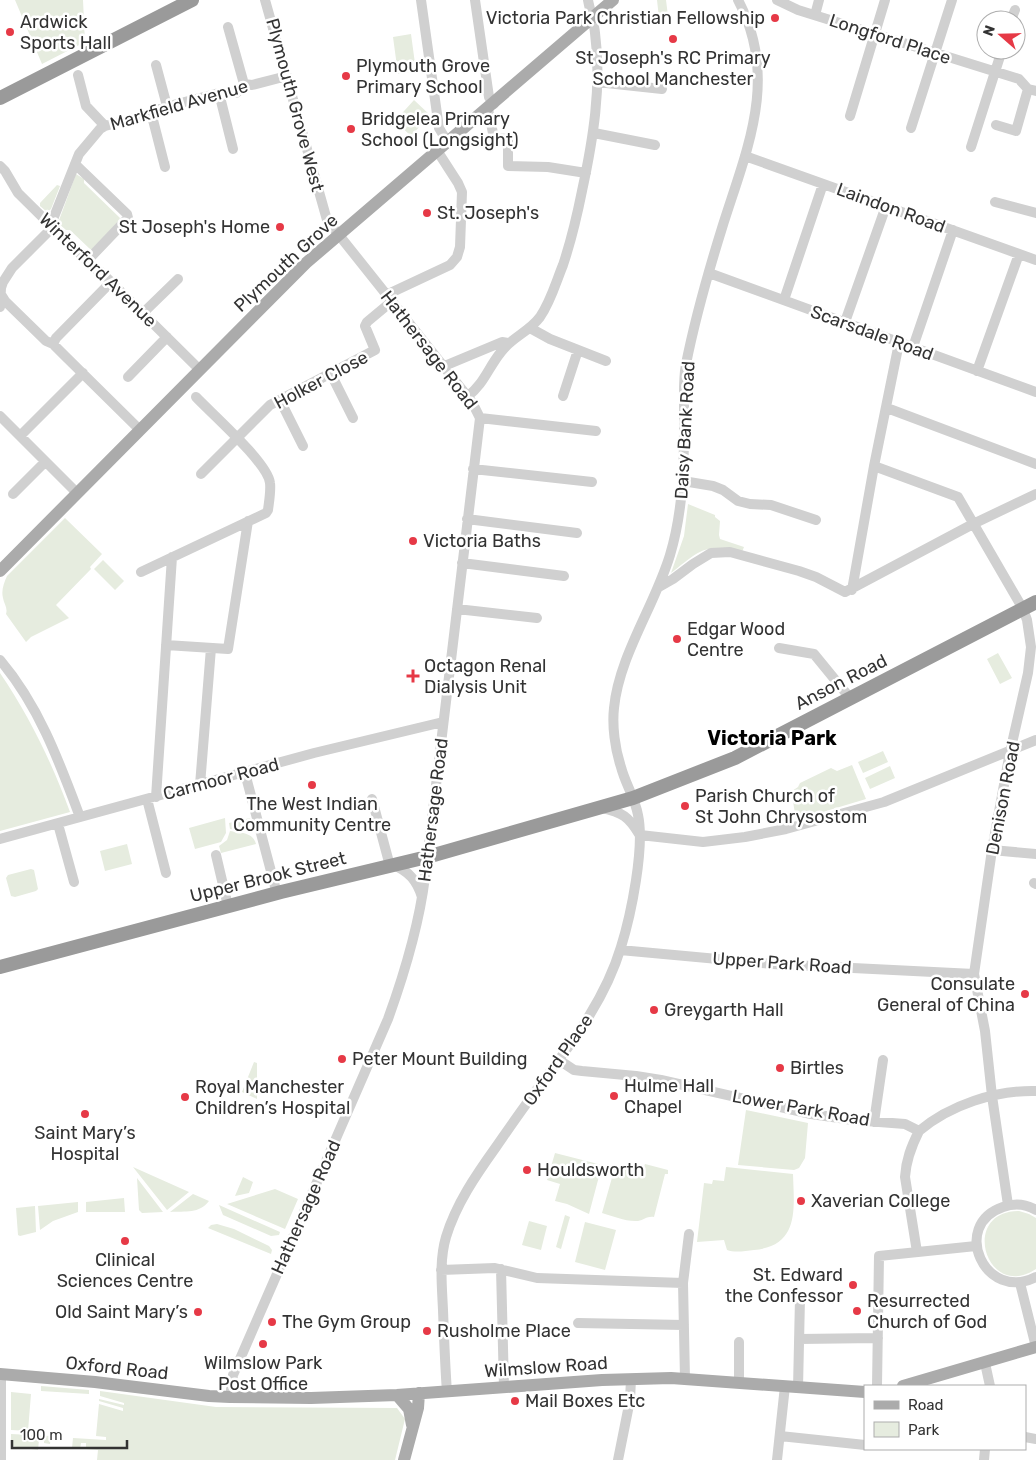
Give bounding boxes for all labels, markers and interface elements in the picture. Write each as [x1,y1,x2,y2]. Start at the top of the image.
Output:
place label: Victoria Park Christian Fellowship [486,7,765,29]
street label: Longford Place [826,9,954,69]
north arrow [976,10,1026,60]
place label: Ardwick Sports Hall [20,11,111,54]
marker: Victoria Park Christian Fellowship [769,12,781,24]
street label: Plymouth Grove West [261,16,329,194]
text: N [980,23,999,38]
marker: Ardwick Sports Hall [4,26,16,38]
marker: St Joseph's RC Primary School Manchester [667,33,679,45]
place label: St Joseph's RC Primary School Manchester [575,47,771,90]
place label: Plymouth Grove Primary School [356,55,490,98]
marker: Plymouth Grove Primary School [340,70,352,82]
street label: Markfield Avenue [108,75,250,135]
place label: Bridgelea Primary School (Longsight) [361,108,519,151]
marker: Bridgelea Primary School (Longsight) [345,123,357,135]
street label: Laindon Road [834,178,948,238]
place label: St. Joseph's [437,202,539,224]
marker: St. Joseph's [421,207,433,219]
street label: Winterford Avenue [35,208,161,332]
street label: Plymouth Grove [229,209,343,317]
place label: St Joseph's Home [119,216,270,238]
marker: St Joseph's Home [274,221,286,233]
street label: Hathersage Road [376,286,482,414]
street label: Scarsdale Road [808,301,936,365]
street label: Holker Close [270,346,372,414]
street label: Daisy Bank Road [670,360,700,500]
place label: Victoria Baths [423,530,541,552]
marker: Victoria Baths [407,535,419,547]
place label: Edgar Wood Centre [687,618,785,661]
marker: Edgar Wood Centre [671,633,683,645]
street label: Anson Road [791,649,891,715]
place label: Octagon Renal Dialysis Unit [424,655,546,698]
marker: Octagon Renal Dialysis Unit [406,669,420,683]
district label: Victoria Park [707,726,837,750]
street label: Hathersage Road [413,737,453,883]
street label: Denison Road [981,739,1025,857]
street label: Carmoor Road [161,753,281,805]
marker: The West Indian Community Centre [306,779,318,791]
place label: Parish Church of St John Chrysostom [695,785,867,828]
place label: The West Indian Community Centre [233,793,391,836]
marker: Parish Church of St John Chrysostom [679,800,691,812]
street label: Upper Brook Street [188,847,348,907]
street label: Upper Park Road [712,947,852,979]
place label: Consulate General of China [877,973,1015,1016]
marker: Consulate General of China [1019,988,1031,1000]
place label: Greygarth Hall [664,999,784,1021]
marker: Greygarth Hall [648,1004,660,1016]
street label: Oxford Place [518,1010,598,1110]
place label: Peter Mount Building [352,1048,527,1070]
marker: Peter Mount Building [336,1053,348,1065]
place label: Birtles [790,1057,844,1079]
marker: Birtles [774,1062,786,1074]
place label: Hulme Hall Chapel [624,1075,714,1118]
place label: Royal Manchester Children’s Hospital [195,1076,350,1119]
street label: Lower Park Road [730,1085,872,1131]
marker: Hulme Hall Chapel [608,1090,620,1102]
marker: Royal Manchester Children’s Hospital [179,1091,191,1103]
marker: Saint Mary’s Hospital [79,1108,91,1120]
place label: Saint Mary’s Hospital [34,1122,136,1165]
street label: Hathersage Road [267,1136,345,1278]
place label: Houldsworth [537,1159,644,1181]
marker: Houldsworth [521,1164,533,1176]
place label: Xaverian College [811,1190,950,1212]
marker: Xaverian College [795,1195,807,1207]
marker: Clinical Sciences Centre [119,1235,131,1247]
place label: Clinical Sciences Centre [57,1249,193,1292]
place label: St. Edward the Confessor [725,1264,843,1307]
marker: St. Edward the Confessor [847,1279,859,1291]
place label: Resurrected Church of God [867,1290,987,1333]
place label: Old Saint Mary’s [55,1301,188,1323]
marker: Resurrected Church of God [851,1305,863,1317]
marker: Old Saint Mary’s [192,1306,204,1318]
place label: The Gym Group [282,1311,411,1333]
marker: The Gym Group [266,1316,278,1328]
place label: Rusholme Place [437,1320,571,1342]
marker: Rusholme Place [421,1325,433,1337]
marker: Wilmslow Park Post Office [257,1338,269,1350]
street label: Oxford Road [64,1352,170,1384]
place label: Wilmslow Park Post Office [204,1352,323,1395]
street label: Wilmslow Road [483,1352,609,1382]
legend [864,1385,1026,1450]
place label: Mail Boxes Etc [525,1390,645,1412]
marker: Mail Boxes Etc [509,1395,521,1407]
text: Road [908,1396,944,1414]
scale bar [12,1418,128,1450]
text: Park [908,1421,939,1439]
text: 100 m [20,1426,62,1444]

